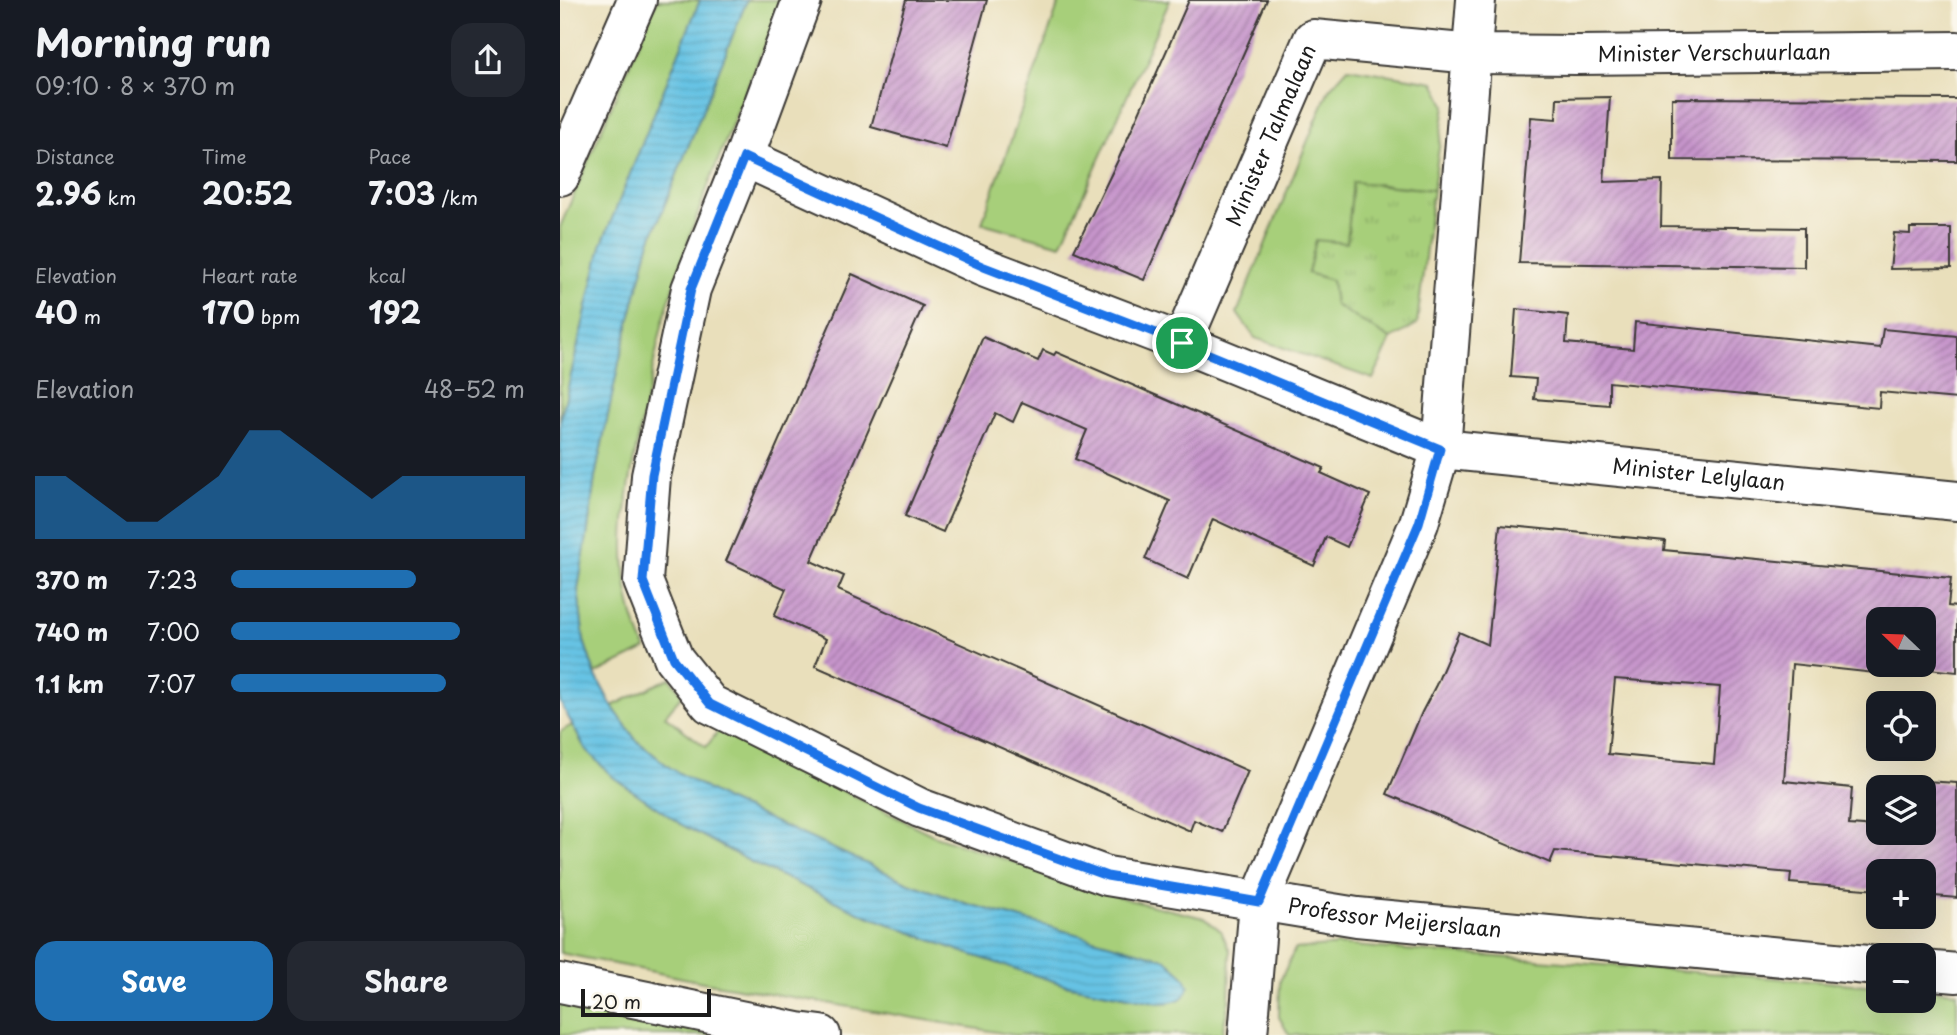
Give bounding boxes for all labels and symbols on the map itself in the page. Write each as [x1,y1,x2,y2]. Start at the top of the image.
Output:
street label: Minister Verschuurlaan [1597,34,1831,69]
street label: Minister Talmalaan [1216,39,1323,231]
pin [1152,313,1212,373]
street label: Minister Lelylaan [1611,448,1787,498]
north arrow [1866,607,1936,677]
street label: Professor Meijerslaan [1286,888,1503,945]
scale bar [581,986,710,1018]

